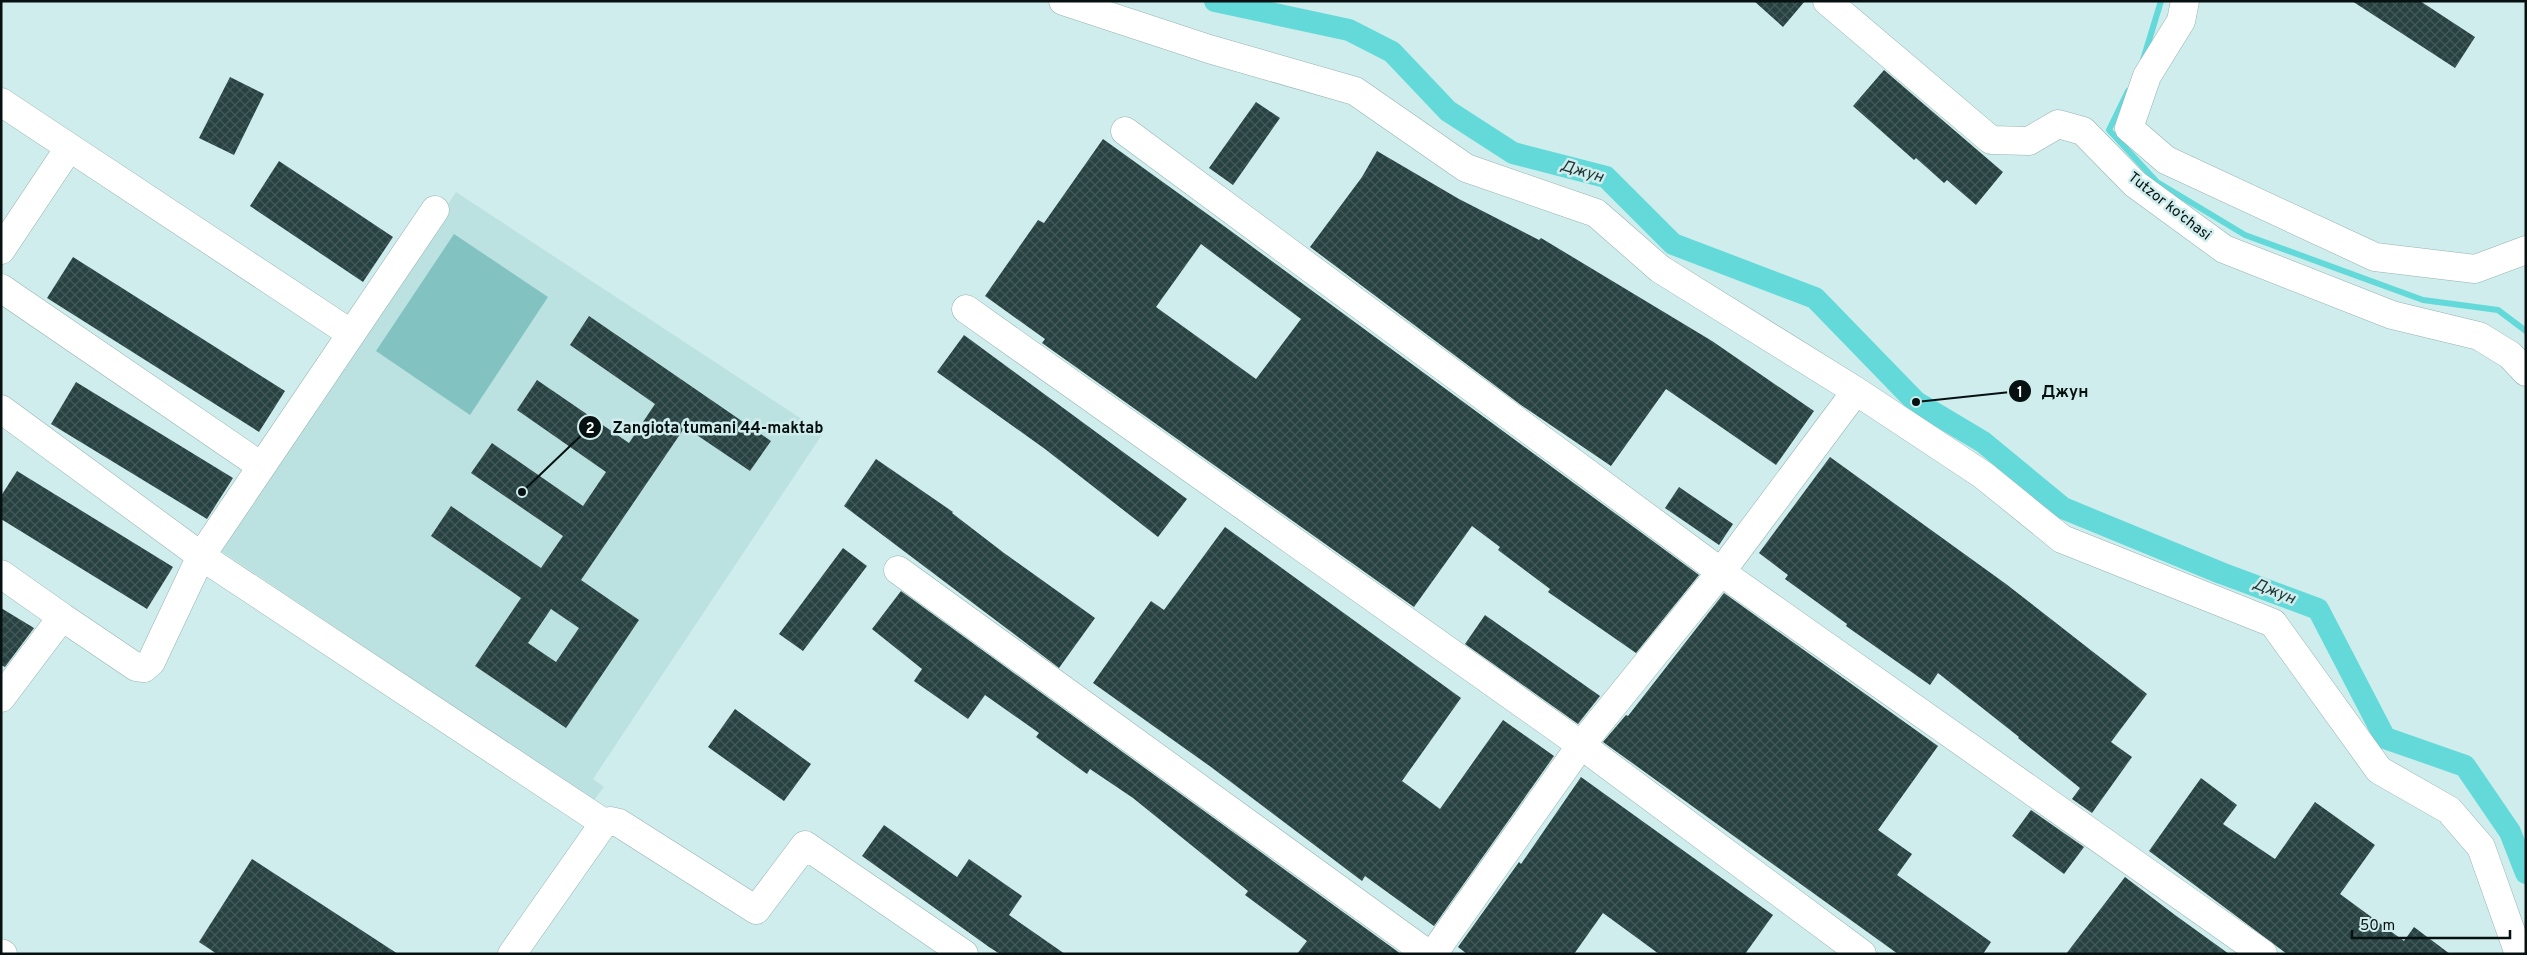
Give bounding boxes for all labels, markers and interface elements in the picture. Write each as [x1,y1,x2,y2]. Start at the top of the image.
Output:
water label: Джун [1558,156,1607,188]
street label: Tutzor ko‘chasi [2124,169,2214,245]
callout: Джун [2007,376,2099,407]
text: Джун [2042,383,2088,403]
text: 1 [2017,384,2023,403]
callout: Zangiota tumani 44-maktab [577,412,833,443]
text: Zangiota tumani 44-maktab [613,419,823,439]
text: 2 [585,420,595,439]
water label: Джун [2250,575,2299,610]
scale bar [2352,908,2510,940]
text: 50 m [2360,917,2395,936]

